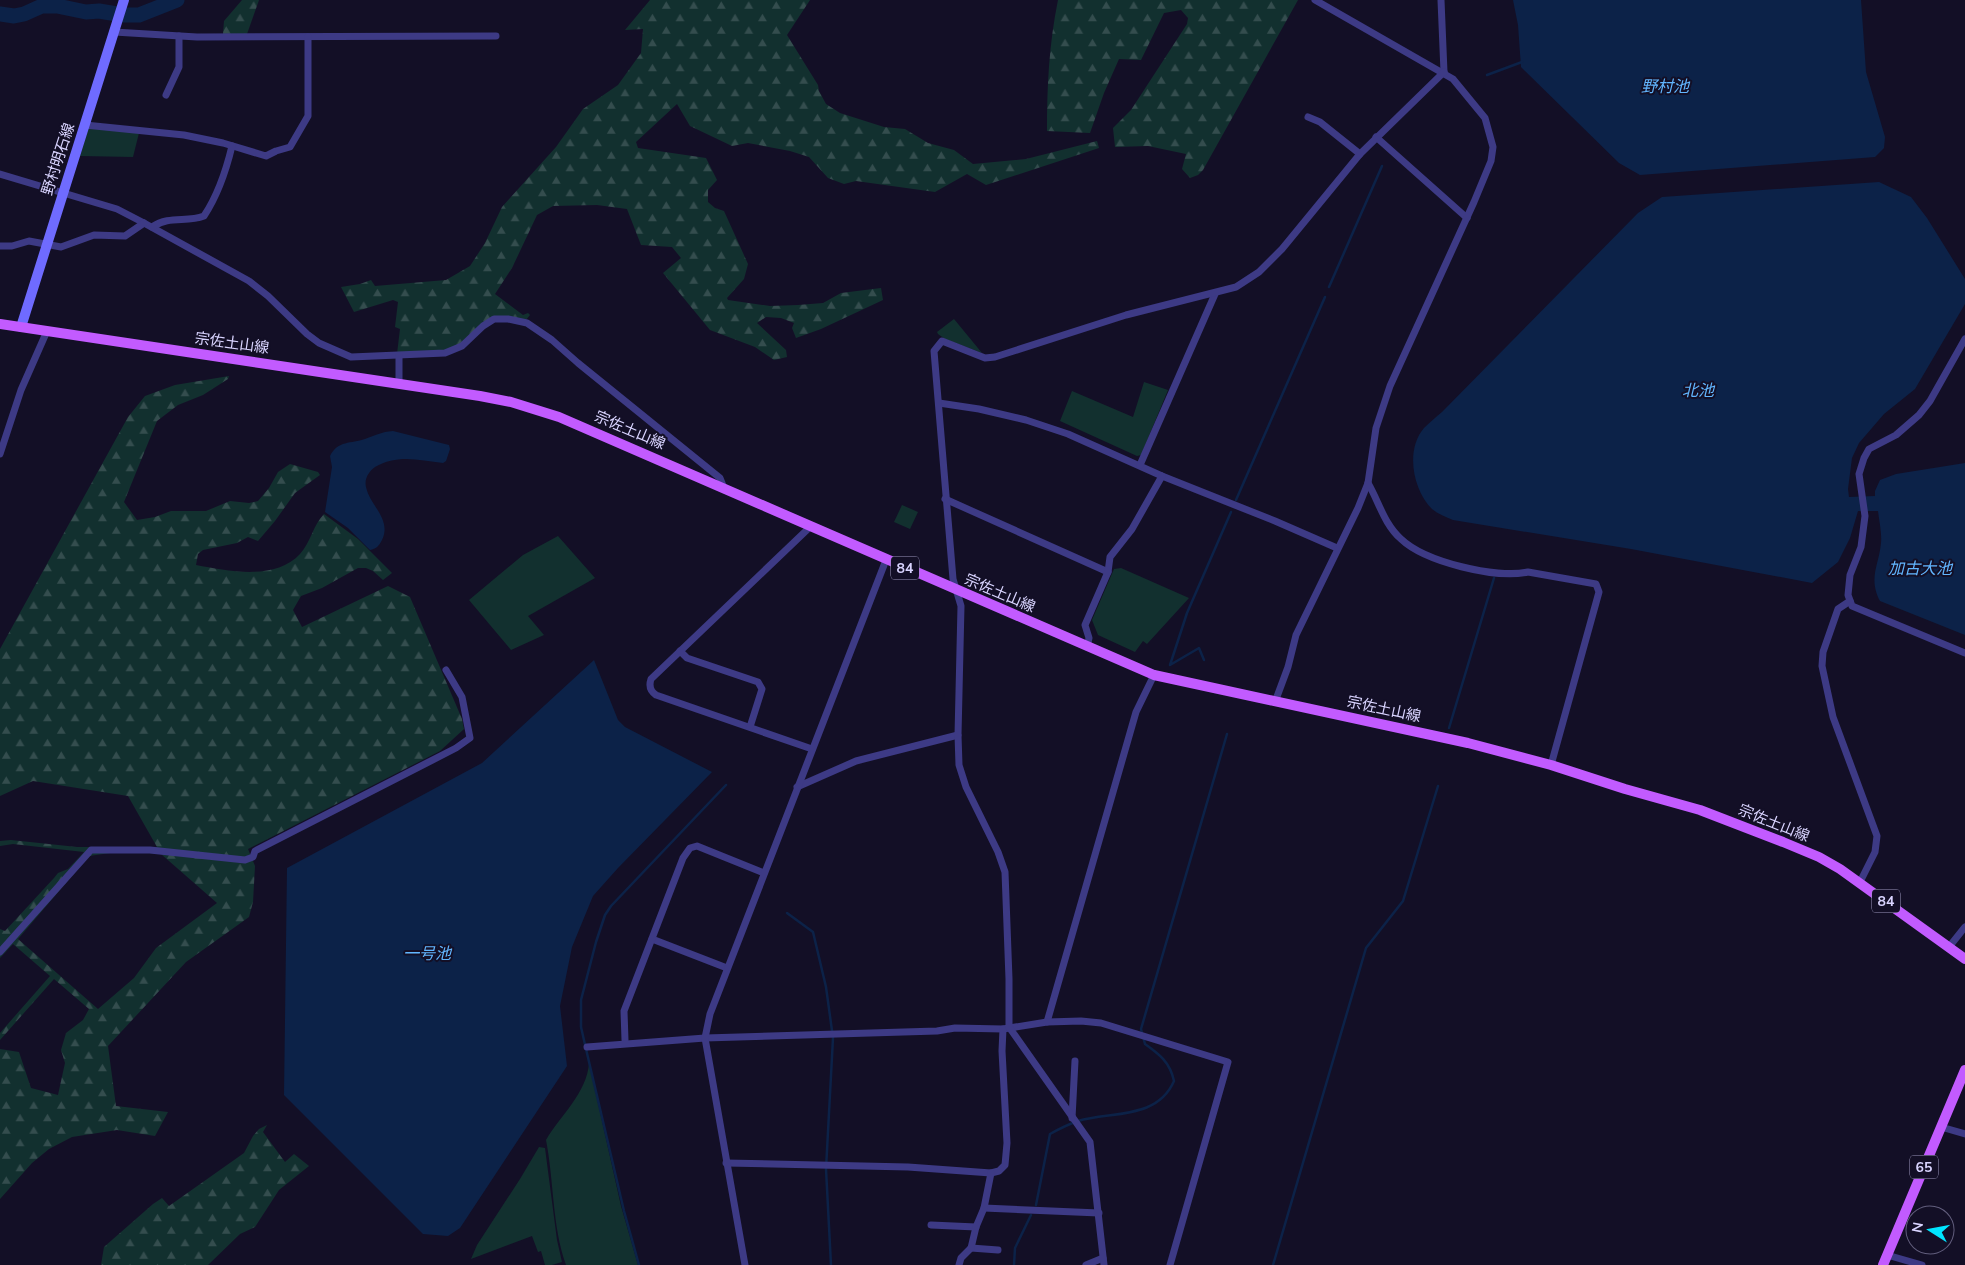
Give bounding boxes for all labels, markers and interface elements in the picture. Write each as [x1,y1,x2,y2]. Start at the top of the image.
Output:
water label: 野村池 [1641,76,1691,98]
street label: 野村明石線 [37,120,79,198]
street label: 宗佐土山線 [193,328,271,358]
water label: 北池 [1682,380,1716,402]
street label: 宗佐土山線 [592,406,668,454]
road number: 84 [891,556,919,580]
water label: 加古大池 [1888,558,1954,580]
street label: 宗佐土山線 [962,569,1038,617]
street label: 宗佐土山線 [1345,691,1423,727]
street label: 宗佐土山線 [1735,800,1813,846]
road number: 84 [1872,889,1900,912]
water label: 一号池 [403,943,453,965]
road number: 65 [1910,1156,1938,1178]
north arrow [1905,1205,1955,1255]
text: N [1907,1221,1928,1235]

